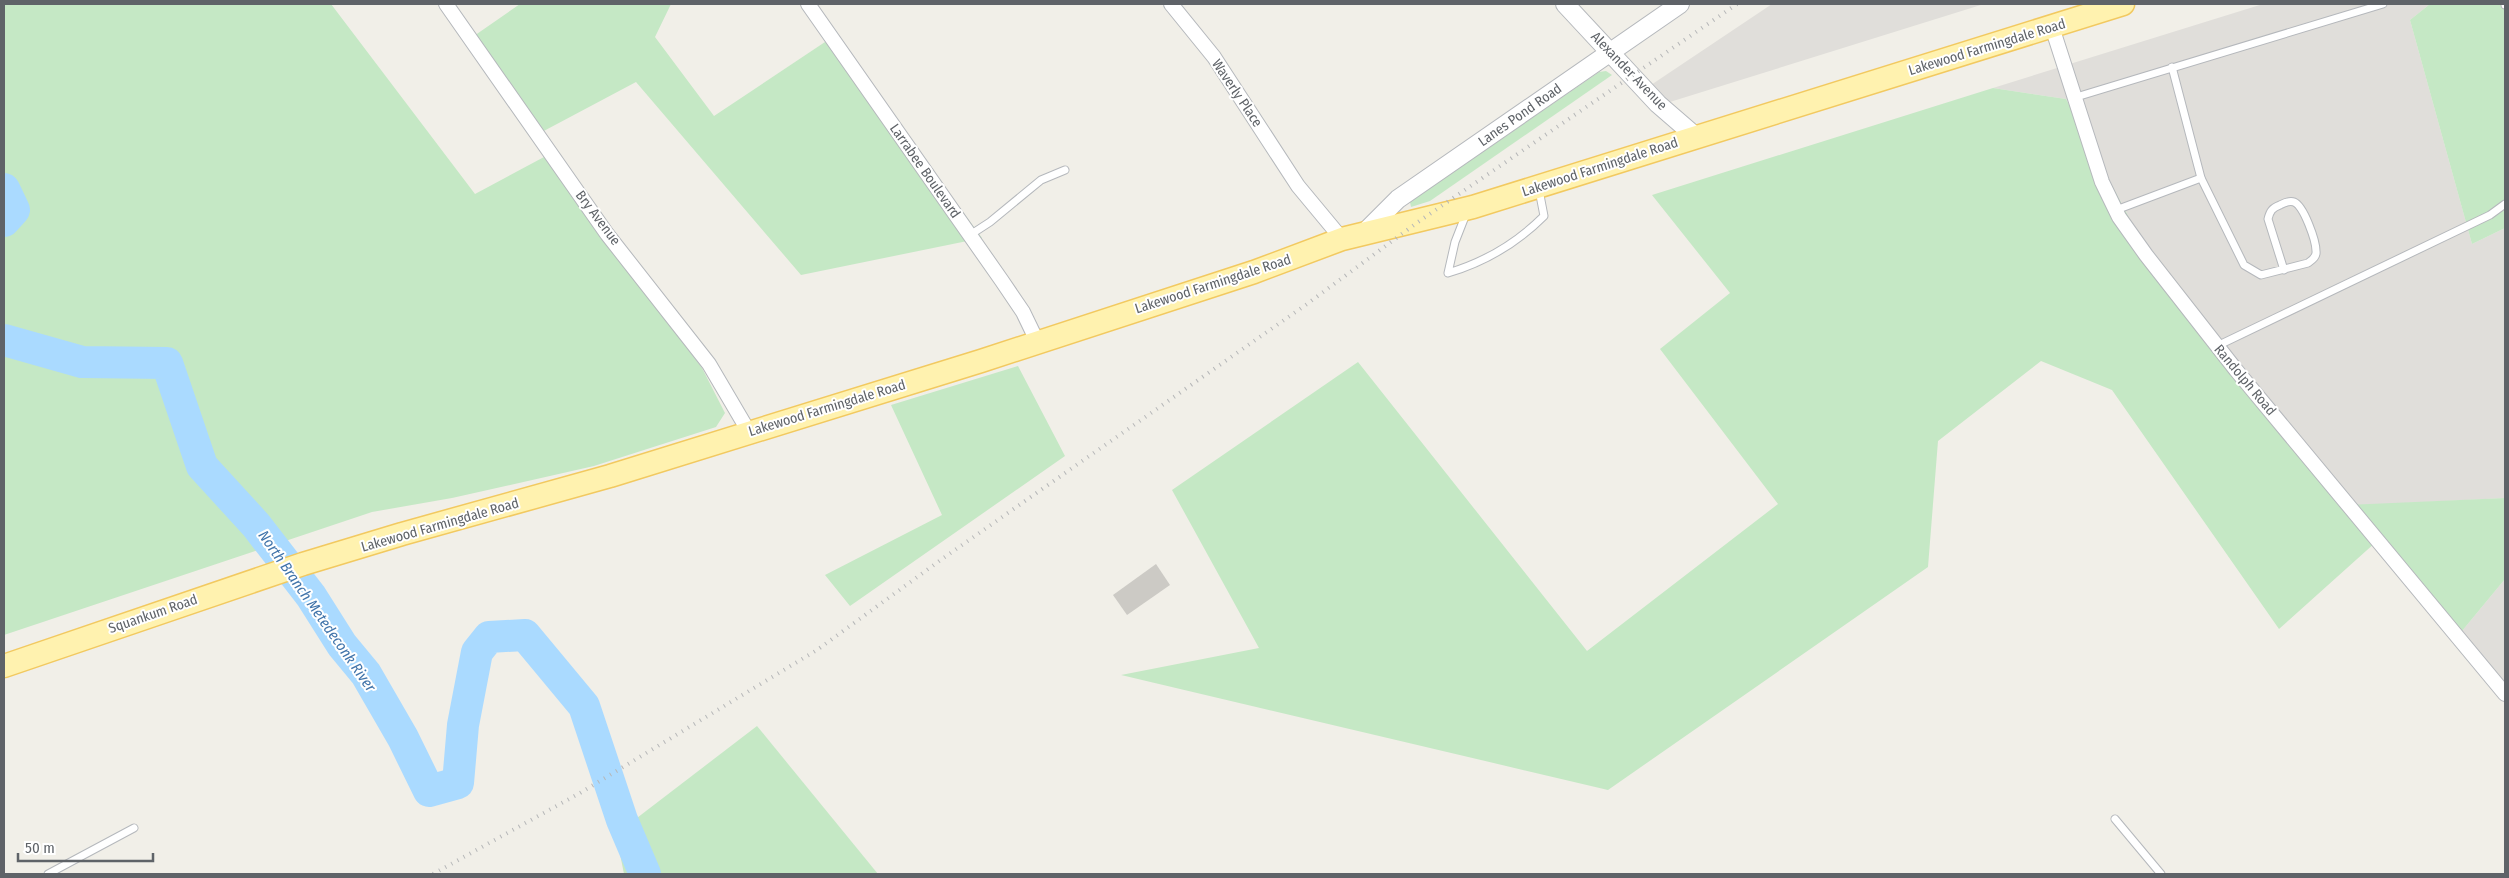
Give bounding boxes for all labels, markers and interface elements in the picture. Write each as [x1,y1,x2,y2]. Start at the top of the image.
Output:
street label: Lakewood Farmingdale Road [1907,15,2067,79]
street label: Alexander Avenue [1587,28,1671,114]
street label: Waverly Place [1208,56,1266,130]
street label: Lanes Pond Road [1475,80,1565,150]
street label: Larrabee Boulevard [886,120,964,222]
street label: Lakewood Farmingdale Road [1520,134,1680,200]
street label: Bry Avenue [572,187,624,249]
street label: Lakewood Farmingdale Road [1133,251,1293,317]
street label: Randolph Road [2210,341,2280,419]
street label: Lakewood Farmingdale Road [747,376,907,440]
street label: Lakewood Farmingdale Road [359,494,521,556]
water label: North Branch Metedeconk River [254,527,380,696]
street label: Squankum Road [106,591,200,637]
scale bar [18,830,152,862]
text: 50 m [25,839,55,857]

